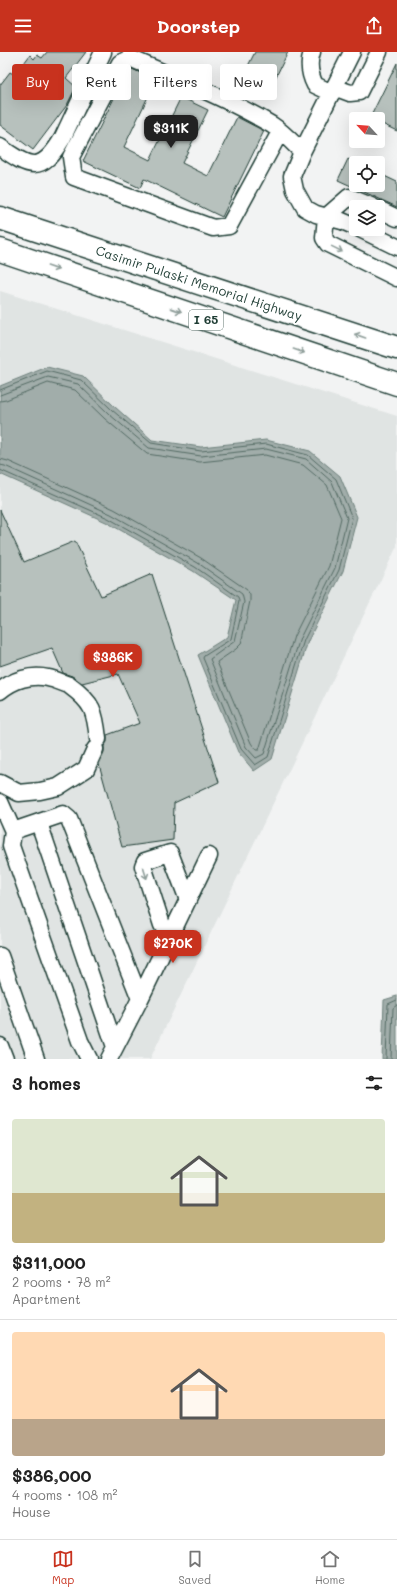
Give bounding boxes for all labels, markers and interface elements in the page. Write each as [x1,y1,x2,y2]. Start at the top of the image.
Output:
text: Doorstep [157,14,240,38]
icon: menu [12,15,34,37]
icon: share [363,15,385,37]
chip: Buy [12,64,64,100]
chip: Rent [72,64,131,100]
chip: Filters [139,64,212,100]
chip: New [220,64,277,100]
north arrow [349,112,385,148]
map controls [349,112,385,236]
pin: $311K [143,115,199,149]
text: $311K [153,119,189,136]
button: locate [349,156,385,192]
button: layers [349,200,385,236]
street label: Casimir Pulaski Memorial Highway [94,241,305,324]
one-way arrow [331,246,343,253]
one-way arrow [46,265,59,272]
one-way arrow [170,306,182,314]
road number: I 65 [189,310,223,330]
one-way arrow [354,332,367,339]
one-way arrow [293,348,306,355]
pin: $386K [85,644,141,678]
text: $386K [93,648,133,665]
one-way arrow [142,866,149,879]
pin: $270K [145,930,201,964]
text: $270K [153,934,193,951]
text: 3 homes [12,1072,81,1094]
icon: filters [363,1072,385,1094]
icon: home [163,1145,235,1217]
text: $311,000 [12,1251,86,1273]
text: 2 rooms · 78 m² [12,1273,111,1290]
text: Apartment [12,1290,81,1307]
icon: home [163,1358,235,1430]
text: $386,000 [12,1464,92,1486]
text: 4 rooms · 108 m² [12,1486,118,1503]
text: House [12,1503,50,1520]
tab: Map [52,1548,74,1587]
tab: Saved [178,1548,211,1587]
tab: Home [315,1548,345,1587]

